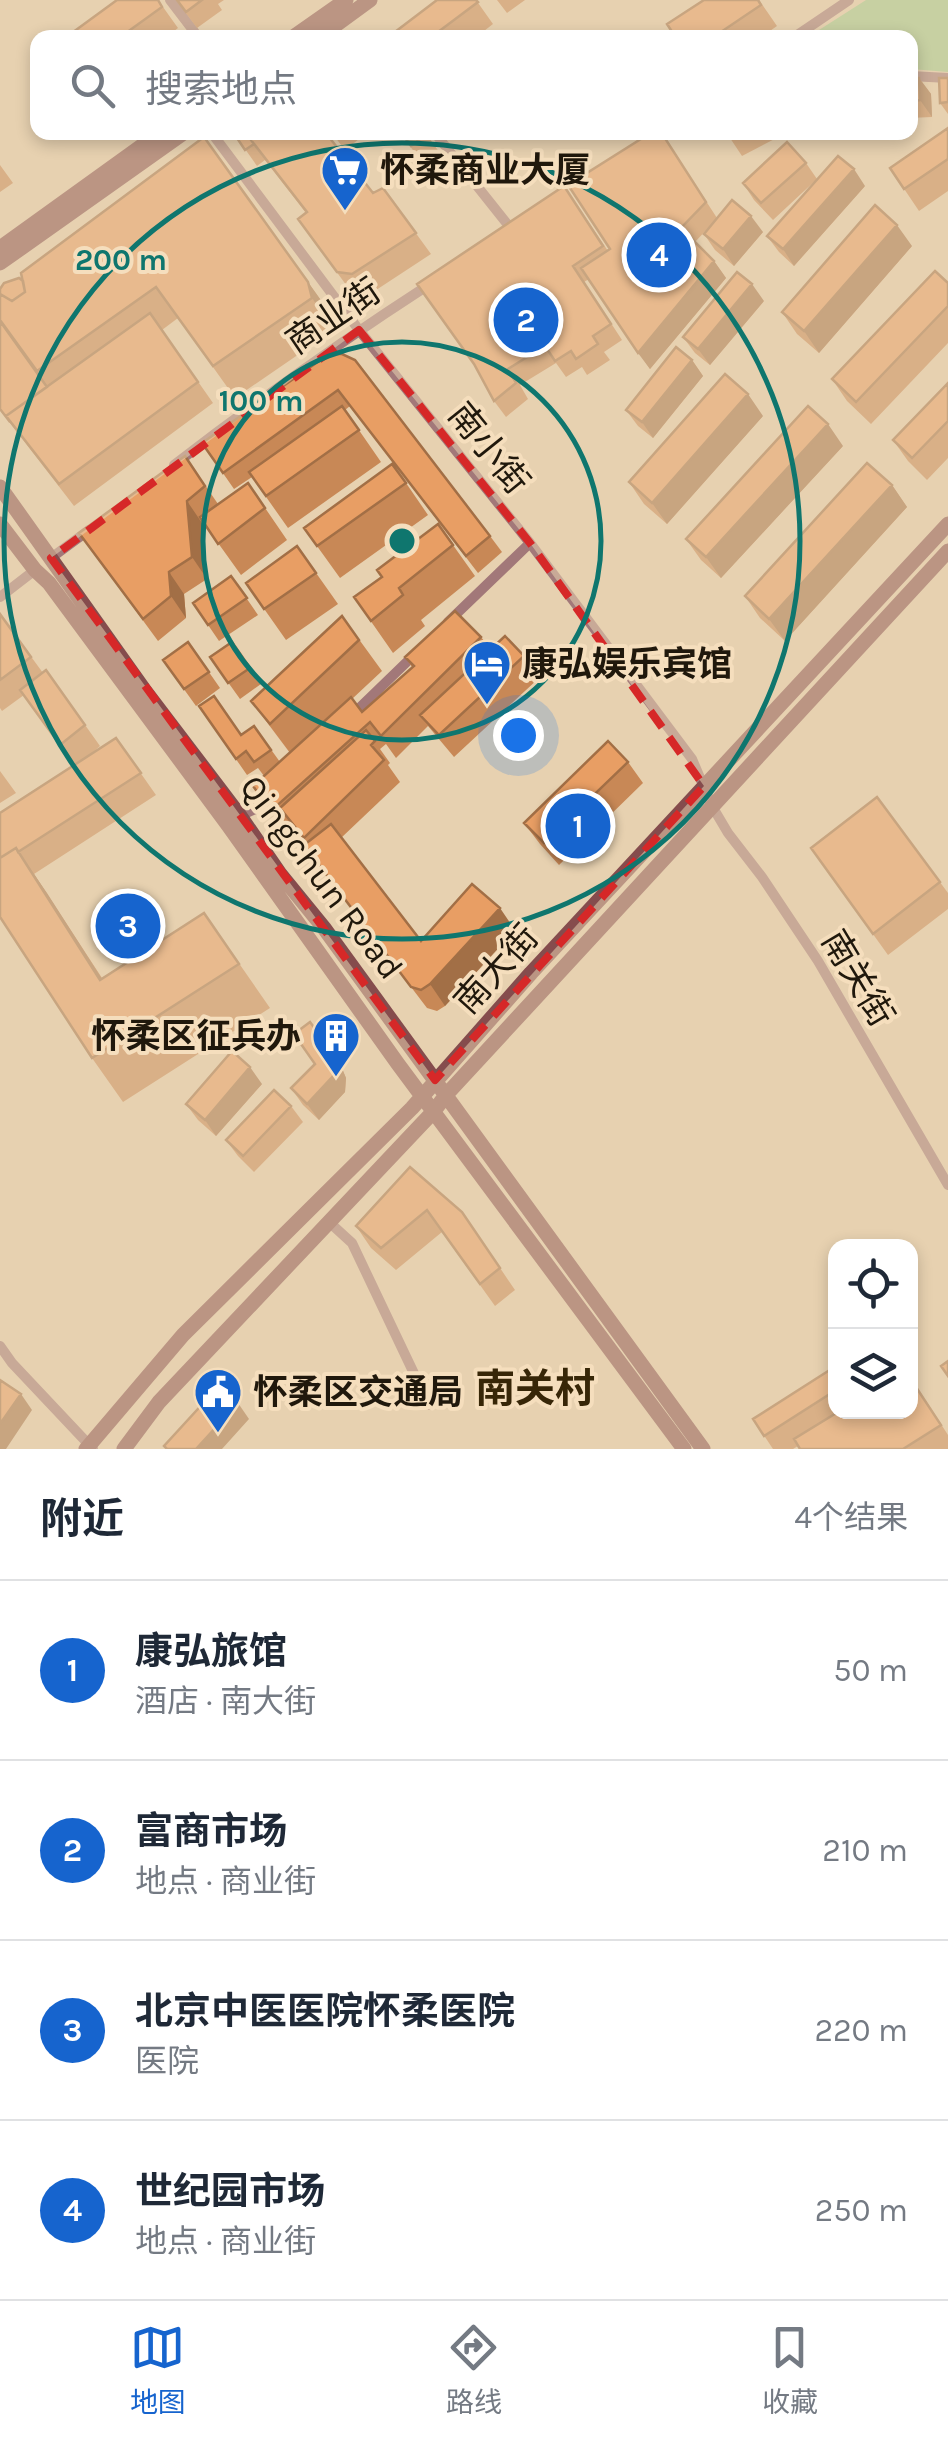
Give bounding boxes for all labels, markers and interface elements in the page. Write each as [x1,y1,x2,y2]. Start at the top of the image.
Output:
search box [30,30,918,140]
icon: search [65,58,120,113]
text: 搜索地点 [145,67,297,112]
supermarket icon: 怀柔商业大厦 [319,144,371,212]
place label: 怀柔商业大厦 [380,150,590,191]
pin: 4 [626,218,692,292]
text: 200 m [75,242,167,278]
street label: 商业街 [278,270,388,363]
pin: 2 [494,282,558,358]
text: 100 m [219,383,303,419]
street label: 南小街 [440,395,538,502]
centre of rings [384,523,420,559]
hotel icon: 康弘娱乐宾馆 [461,638,513,706]
place label: 康弘娱乐宾馆 [522,644,732,685]
your location [493,710,544,761]
street label: Qingchun Road [232,767,412,987]
pin: 1 [546,788,610,864]
pin: 3 [96,888,160,964]
street label: 南大街 [446,917,547,1022]
street label: 南关街 [813,923,902,1034]
building icon: 怀柔区征兵办 [310,1010,362,1078]
place label: 怀柔区征兵办 [91,1016,301,1057]
map controls [828,1239,918,1419]
button: locate [828,1239,918,1329]
button: layers [828,1329,918,1419]
district label: 南关村 [475,1365,595,1412]
public building icon: 怀柔区交通局 [192,1366,244,1434]
place label: 怀柔区交通局 [253,1372,463,1413]
text: 附近 [40,1494,124,1544]
text: 4个结果 [794,1499,908,1536]
text: 康弘旅馆 [135,1629,287,1674]
text: 1 [67,1652,78,1689]
text: 50 m [833,1652,908,1689]
text: 酒店 · 南大街 [135,1683,316,1720]
text: 富商市场 [135,1809,287,1854]
text: 2 [63,1832,82,1869]
text: 210 m [822,1832,908,1869]
text: 地点 · 商业街 [135,1863,316,1900]
text: 北京中医医院怀柔医院 [135,1989,515,2034]
text: 3 [63,2012,82,2049]
text: 220 m [814,2012,908,2049]
text: 医院 [135,2043,199,2080]
text: 世纪园市场 [135,2169,325,2214]
text: 4 [63,2192,82,2229]
text: 250 m [815,2192,908,2229]
text: 地点 · 商业街 [135,2223,316,2260]
tab: 地图 [130,2320,186,2420]
tab: 路线 [446,2320,502,2420]
tab: 收藏 [762,2320,818,2420]

